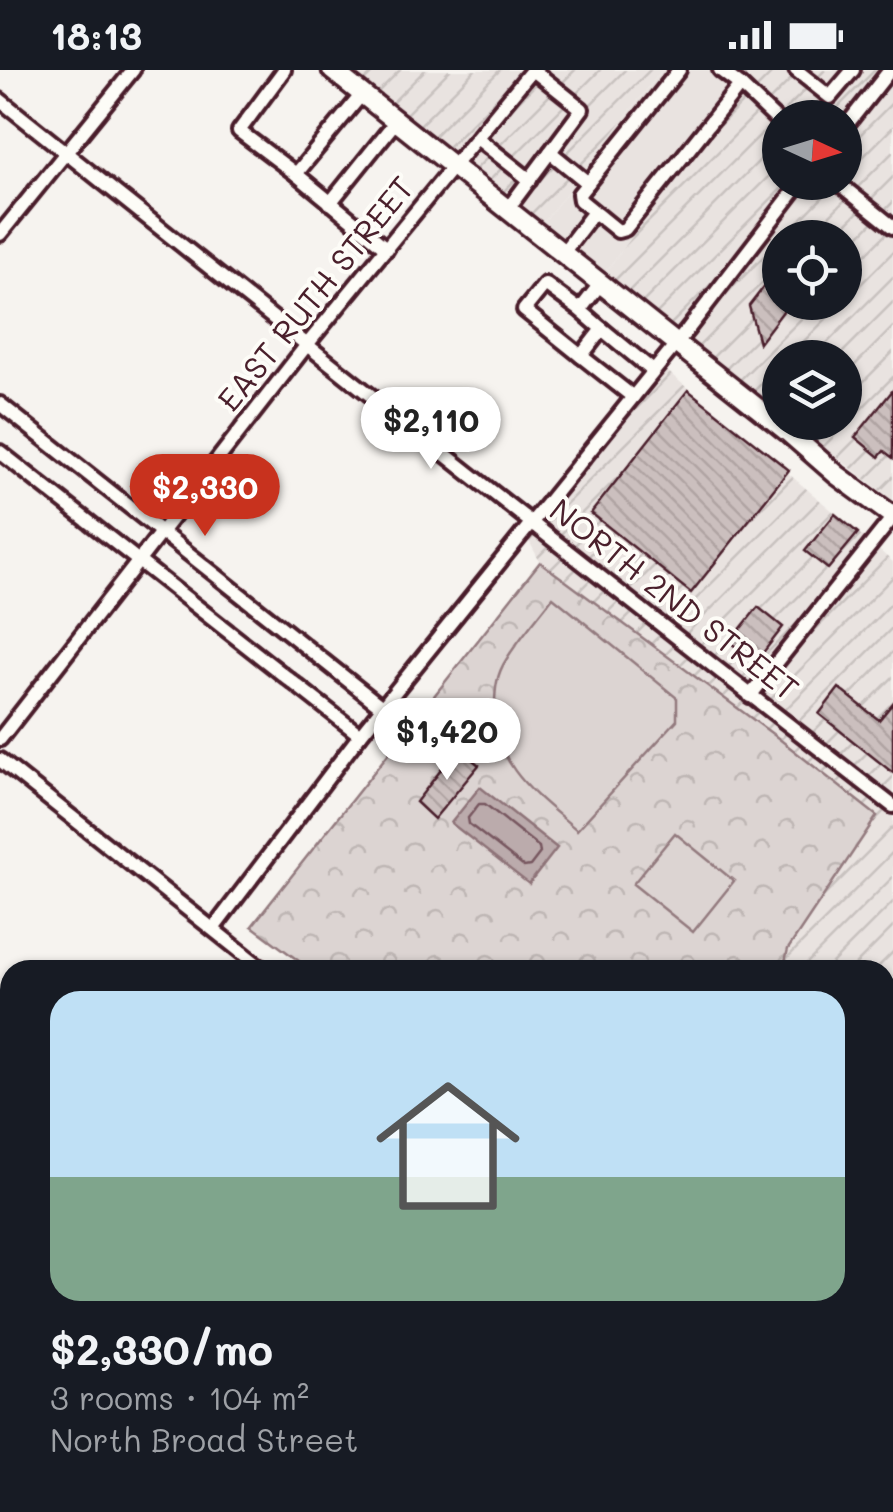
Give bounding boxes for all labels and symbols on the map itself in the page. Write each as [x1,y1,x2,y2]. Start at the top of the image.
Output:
north arrow [762,100,862,200]
street label: EAST RUTH STREET [207,167,422,419]
pin: $2,110 [350,387,512,472]
pin: $2,330 [124,454,286,539]
street label: NORTH 2ND STREET [542,488,808,709]
pin: $1,420 [366,698,528,783]

